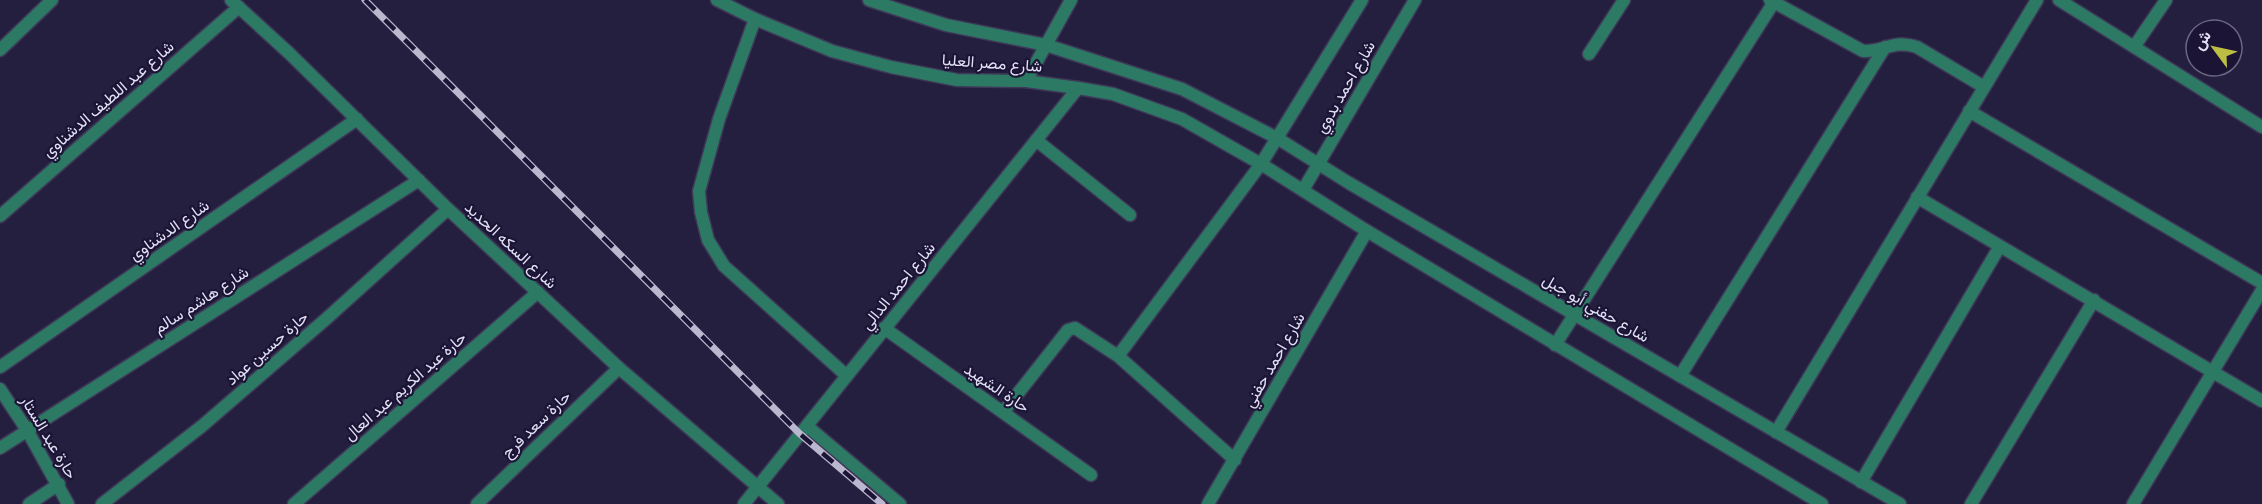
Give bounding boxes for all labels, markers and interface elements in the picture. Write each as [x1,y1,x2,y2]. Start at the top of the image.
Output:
north arrow [2184,18,2244,78]
text: ش [2189,27,2215,53]
street label: شارع عبد اللطيف الدشناوي [38,37,180,164]
street label: شارع احمد بدوي [1311,38,1383,138]
street label: شارع مصر العليا [941,50,1043,78]
street label: شارع الدشناوي [125,195,215,268]
street label: شارع السكه الحديد [460,197,561,294]
street label: شارع احمد الدالي [857,238,942,336]
street label: شارع هاشم سالم [150,262,253,339]
street label: شارع حفني أبو جبل [1537,270,1653,350]
street label: حارة حسين عواد [222,307,313,390]
street label: شارع احمد حفني [1239,309,1312,413]
street label: حارة عبد الكريم عبد العال [340,328,471,445]
street label: حارة الشهيد [960,359,1033,418]
street label: حارة سعد فرج [498,386,576,463]
street label: حارة عبد الستار [15,391,81,483]

